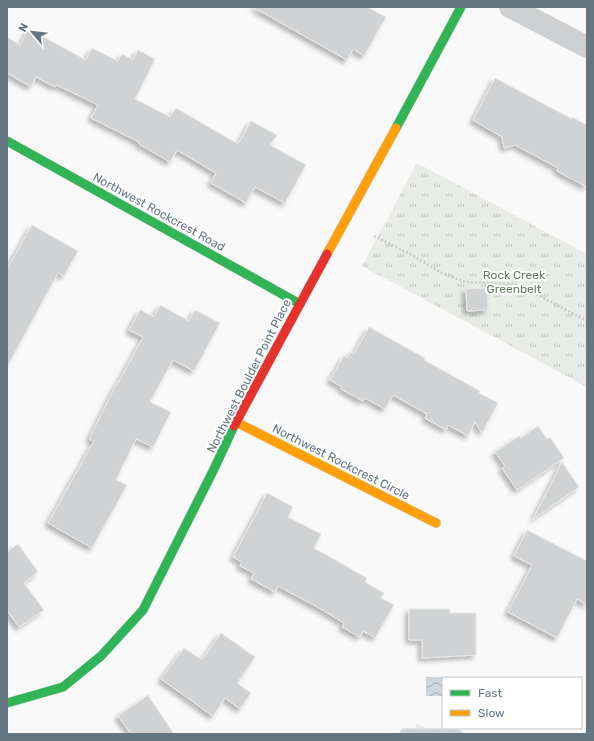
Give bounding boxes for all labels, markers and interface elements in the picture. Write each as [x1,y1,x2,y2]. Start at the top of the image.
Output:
north arrow [12,12,52,52]
text: N [16,21,31,34]
street label: Northwest Rockcrest Road [91,170,227,254]
park label: Rock Creek Greenbelt [483,268,546,296]
street label: Northwest Boulder Point Place [204,297,294,455]
street label: Northwest Rockcrest Circle [270,421,412,503]
legend [442,677,582,729]
text: Fast [478,686,502,700]
text: Slow [478,706,505,720]

